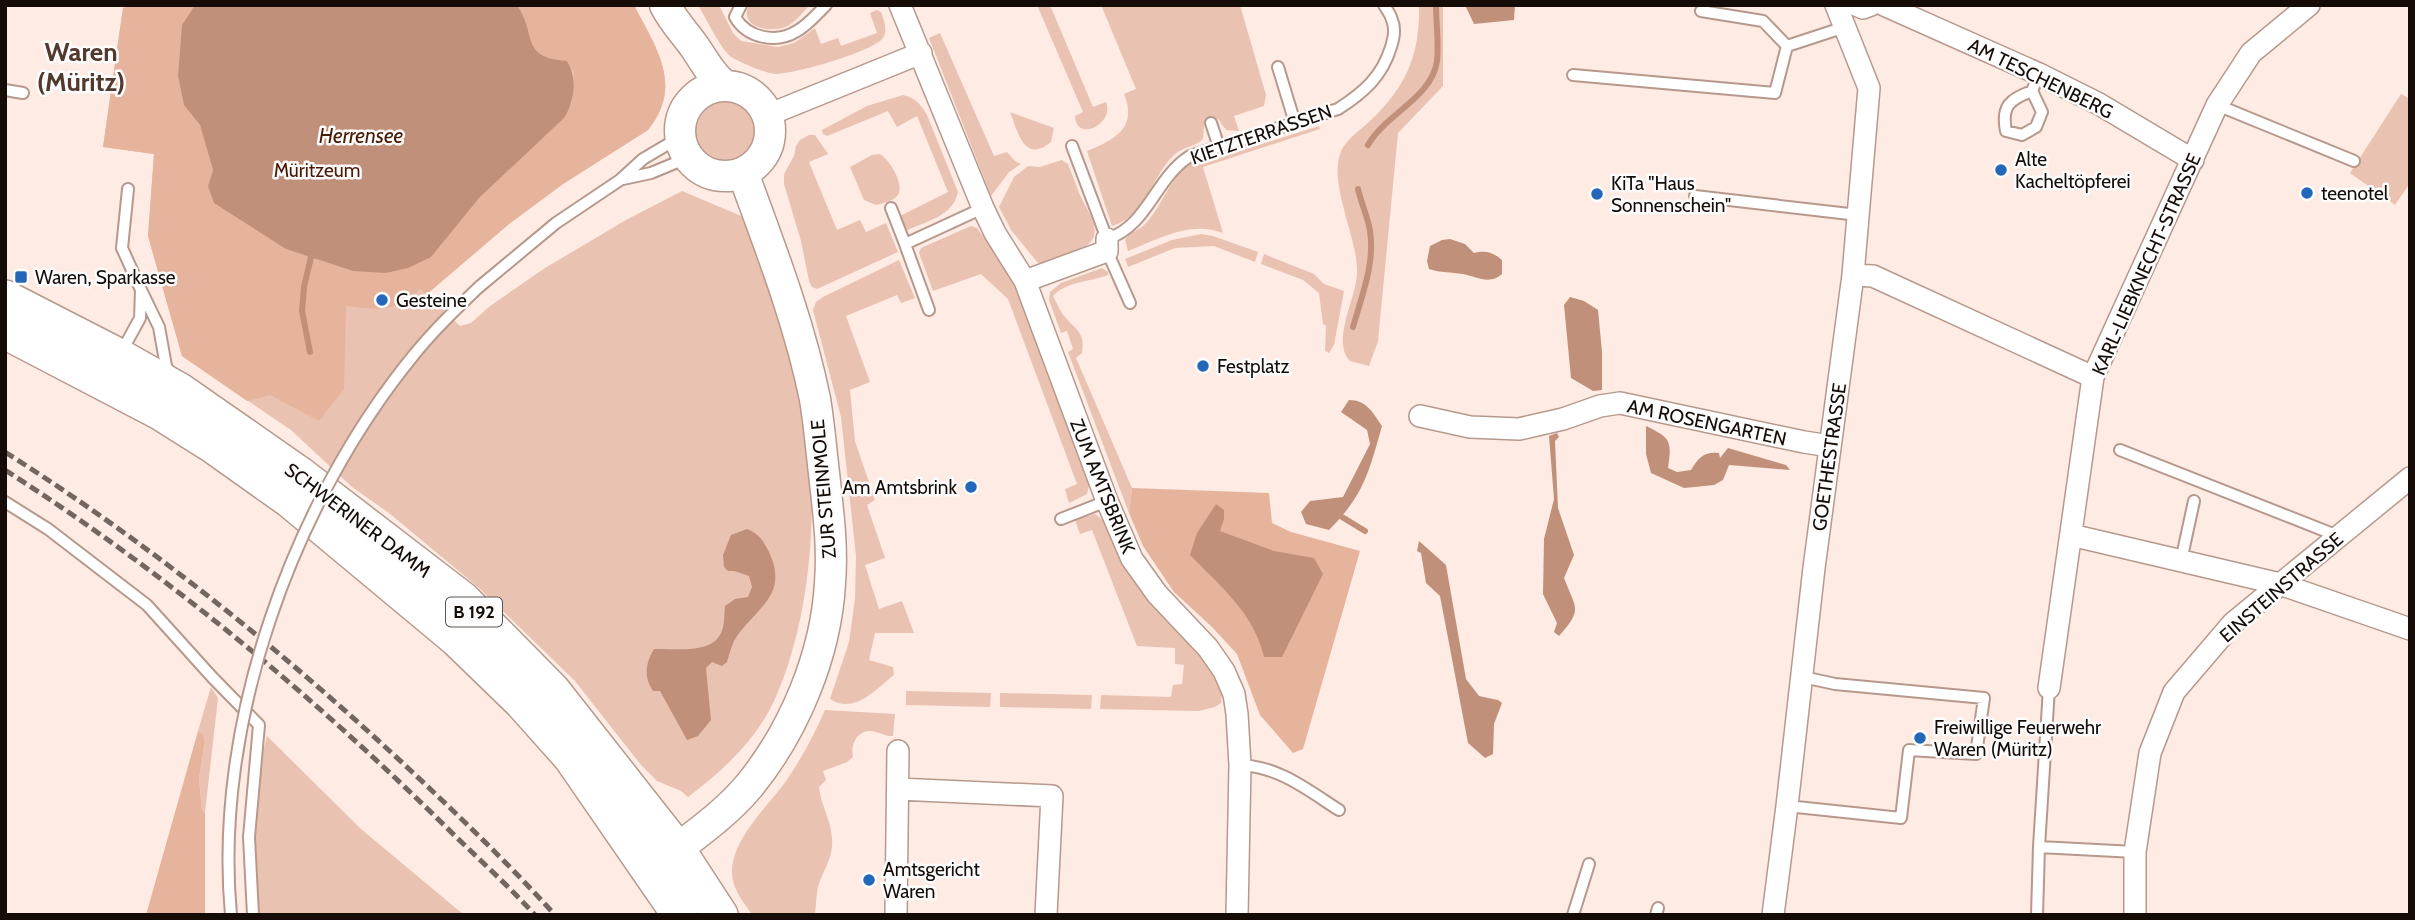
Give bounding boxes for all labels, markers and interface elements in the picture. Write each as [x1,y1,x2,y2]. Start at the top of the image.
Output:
street label: AM TESCHENBERG [1965,33,2117,123]
district label: Waren (Müritz) [37,36,125,98]
street label: KIETZTERRASSEN [1187,99,1335,169]
water label: Herrensee [319,123,404,148]
place label: Alte Kacheltöpferei [2015,148,2131,193]
street label: KARL-LIEBKNECHT-STRASSE [2087,150,2206,379]
park label: Müritzeum [274,159,360,182]
marker: Alte Kacheltöpferei [1993,162,2009,178]
place label: KiTa "Haus Sonnenschein" [1611,172,1731,217]
place label: teenotel [2321,182,2389,205]
marker: teenotel [2299,185,2315,201]
marker: KiTa "Haus Sonnenschein" [1589,186,1605,202]
place label: Waren, Sparkasse [35,266,176,289]
marker: Waren, Sparkasse [13,269,29,285]
place label: Gesteine [396,289,467,312]
marker: Gesteine [374,292,390,308]
place label: Festplatz [1217,355,1289,378]
marker: Festplatz [1195,358,1211,374]
street label: GOETHESTRASSE [1808,382,1851,532]
street label: AM ROSENGARTEN [1625,394,1789,451]
street label: ZUM AMTSBRINK [1065,415,1140,557]
street label: ZUR STEINMOLE [806,418,841,560]
street label: SCHWERINER DAMM [280,458,435,583]
place label: Am Amtsbrink [842,476,957,499]
marker: Am Amtsbrink [963,479,979,495]
street label: EINSTEINSTRASSE [2215,528,2348,647]
road number: B 192 [446,598,502,626]
place label: Freiwillige Feuerwehr Waren (Müritz) [1934,716,2101,761]
marker: Freiwillige Feuerwehr Waren (Müritz) [1912,730,1928,746]
place label: Amtsgericht Waren [883,858,980,903]
marker: Amtsgericht Waren [861,872,877,888]

